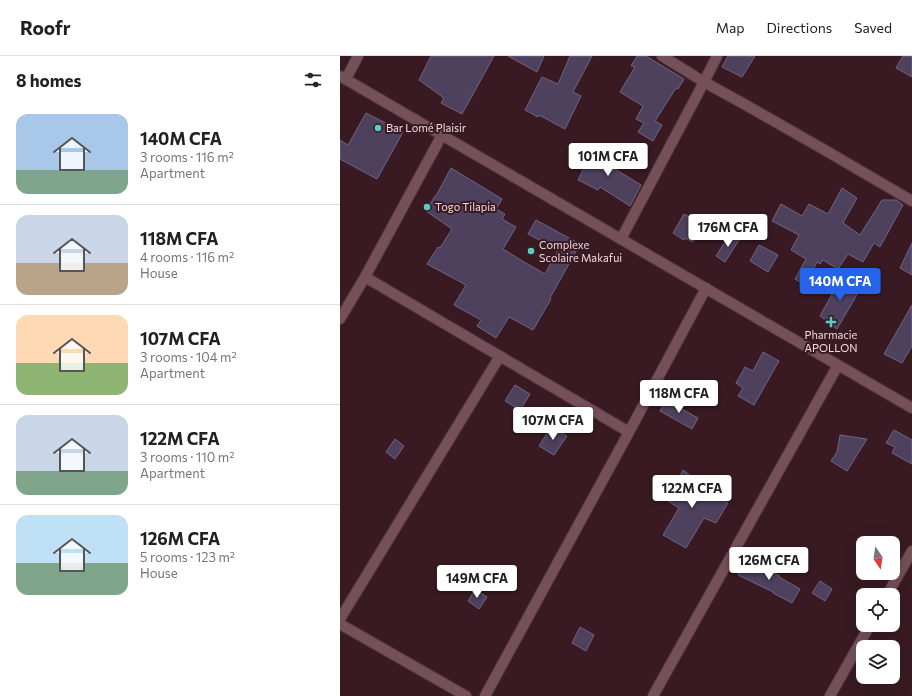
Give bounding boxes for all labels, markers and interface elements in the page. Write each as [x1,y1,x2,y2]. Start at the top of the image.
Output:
text: Roofr [20,16,71,39]
text: Map [716,19,745,36]
text: Directions [767,19,832,36]
text: Saved [854,19,892,36]
icon: filters [302,69,324,91]
text: 8 homes [16,70,81,91]
place label: Bar Lomé Plaisir [386,121,467,134]
marker: Bar Lomé Plaisir [373,123,383,133]
text: 140M CFA [140,128,222,149]
icon: home [48,130,96,178]
pin: 101M CFA [567,143,649,177]
text: 101M CFA [578,148,638,164]
text: 3 rooms · 116 m² [140,149,234,165]
text: Apartment [140,165,205,181]
place label: Togo Tilapia [435,200,496,213]
marker: Togo Tilapia [422,202,432,212]
pin: 176M CFA [687,214,769,248]
text: 176M CFA [697,219,759,235]
text: 118M CFA [140,228,219,249]
icon: home [48,231,96,279]
place label: Complexe Scolaire Makafui [539,238,622,264]
marker: Complexe Scolaire Makafui [526,246,536,256]
text: 4 rooms · 116 m² [140,249,234,265]
text: House [140,265,178,281]
pin: 140M CFA [799,268,881,302]
text: 140M CFA [809,273,871,289]
marker: Pharmacie APOLLON [826,317,836,327]
text: 107M CFA [140,328,221,349]
place label: Pharmacie APOLLON [804,328,858,354]
icon: home [48,331,96,379]
text: 3 rooms · 104 m² [140,349,237,365]
text: Apartment [140,365,205,381]
pin: 118M CFA [638,380,720,414]
text: 118M CFA [649,385,709,401]
pin: 107M CFA [512,407,594,441]
text: 107M CFA [522,412,584,428]
text: 122M CFA [140,428,220,449]
icon: home [48,431,96,479]
text: 3 rooms · 110 m² [140,449,234,465]
text: Apartment [140,465,205,481]
pin: 122M CFA [651,475,733,509]
text: 122M CFA [662,480,722,496]
text: 126M CFA [140,528,220,549]
icon: home [48,531,96,579]
north arrow [856,536,900,580]
map controls [856,536,900,684]
pin: 126M CFA [728,547,810,581]
text: 5 rooms · 123 m² [140,549,235,565]
text: 126M CFA [738,552,800,568]
text: House [140,565,178,581]
pin: 149M CFA [436,565,518,599]
text: 149M CFA [446,570,508,586]
button: locate [856,588,900,632]
button: layers [856,640,900,684]

